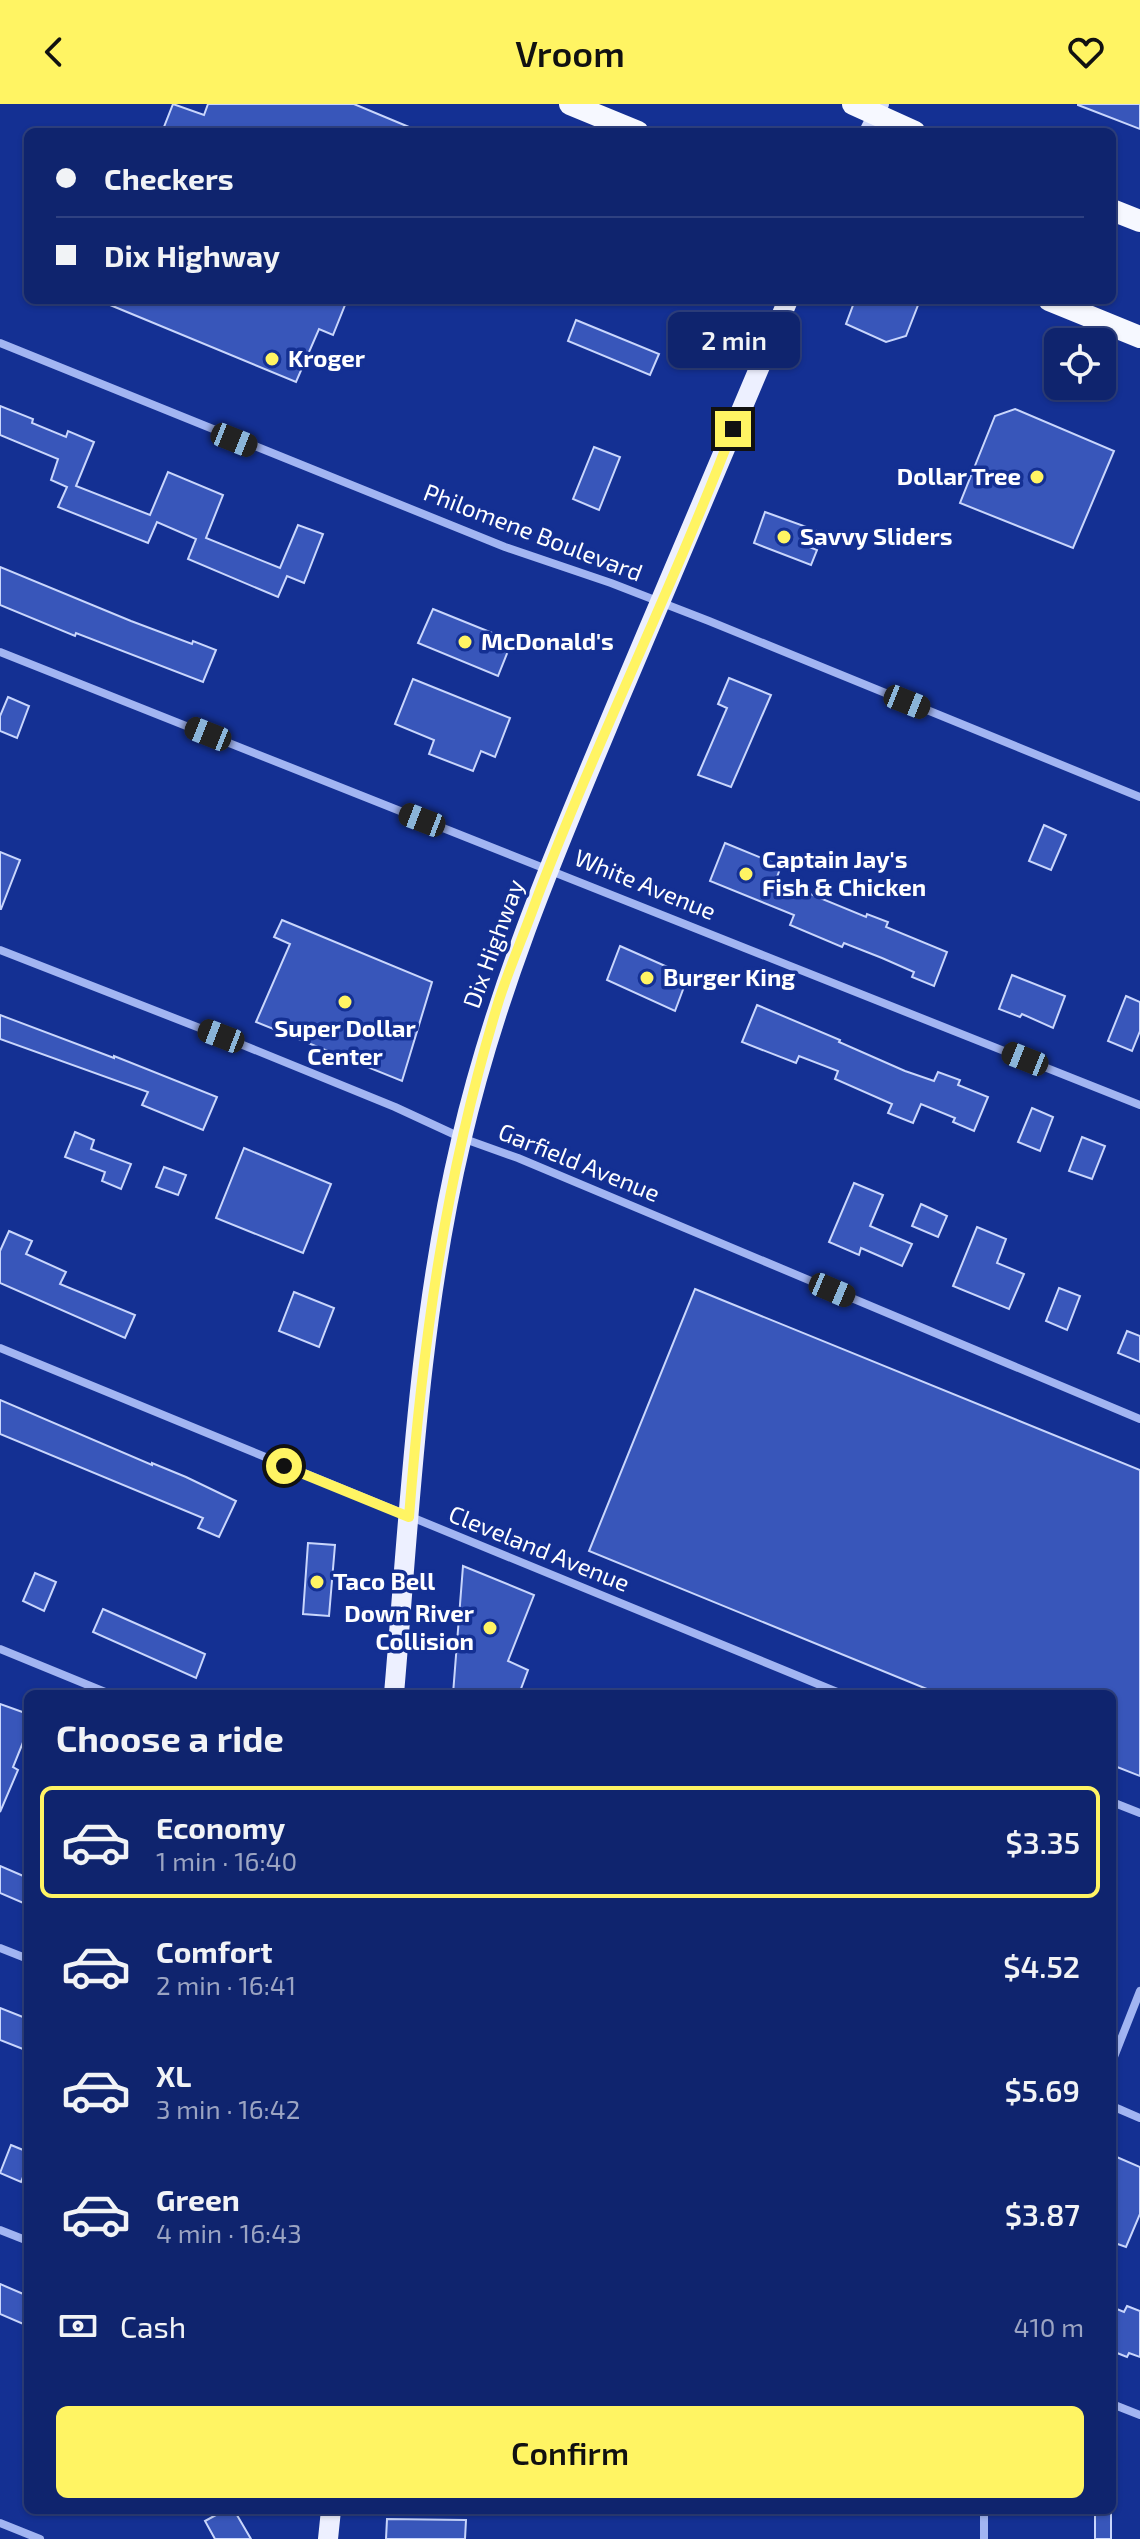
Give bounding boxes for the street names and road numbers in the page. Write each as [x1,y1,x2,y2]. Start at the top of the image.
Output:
street label: Philomene Boulevard [420,476,647,587]
street label: White Avenue [571,842,720,925]
street label: Dix Highway [456,875,529,1012]
street label: Garfield Avenue [495,1116,664,1207]
street label: Cleveland Avenue [445,1498,634,1597]

